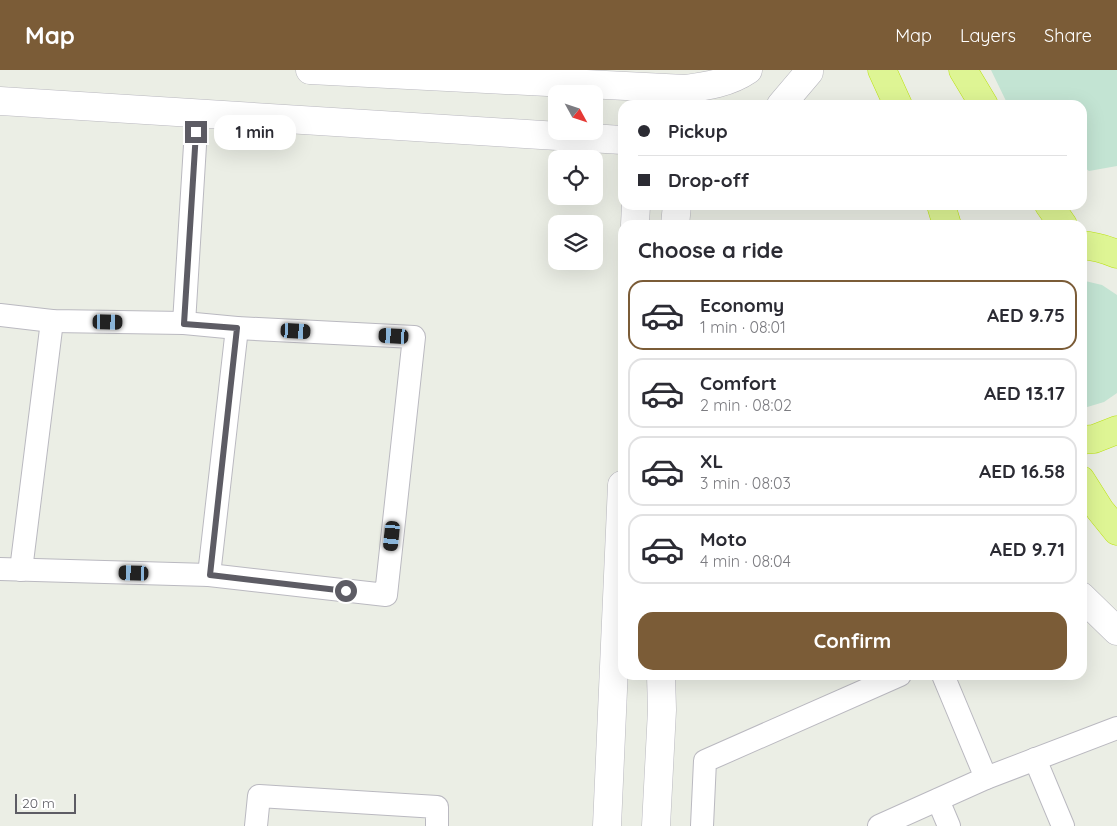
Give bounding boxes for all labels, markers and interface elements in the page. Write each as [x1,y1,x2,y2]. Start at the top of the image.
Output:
text: Map [25,20,75,50]
text: Map [895,24,932,47]
text: Layers [960,24,1016,47]
text: Share [1044,24,1092,47]
north arrow [548,85,602,140]
map controls [548,85,603,270]
callout: 1 min [214,114,296,150]
text: Pickup [668,119,728,143]
route end [185,121,207,143]
text: 1 min [236,122,274,142]
button: locate [548,150,603,205]
text: Drop-off [668,168,749,192]
button: layers [548,215,603,270]
text: Choose a ride [638,236,783,264]
icon: car [640,293,685,338]
text: Economy [700,293,784,317]
text: AED 9.75 [987,303,1065,327]
car [92,314,123,330]
text: 1 min · 08:01 [700,317,786,337]
car [280,323,311,339]
car [378,328,409,344]
icon: car [640,371,685,416]
text: Comfort [700,371,777,395]
text: AED 13.17 [984,381,1065,405]
text: 2 min · 08:02 [700,395,792,415]
icon: car [640,449,685,494]
text: XL [700,449,723,473]
text: AED 16.58 [979,459,1065,483]
text: 3 min · 08:03 [700,473,791,493]
car [382,520,401,552]
icon: car [640,527,685,572]
text: Moto [700,527,747,551]
text: AED 9.71 [990,537,1065,561]
text: 4 min · 08:04 [700,551,791,571]
car [118,565,149,581]
route start [335,580,357,602]
button: Confirm [638,612,1067,670]
scale bar [15,791,76,814]
text: 20 m [22,794,55,812]

